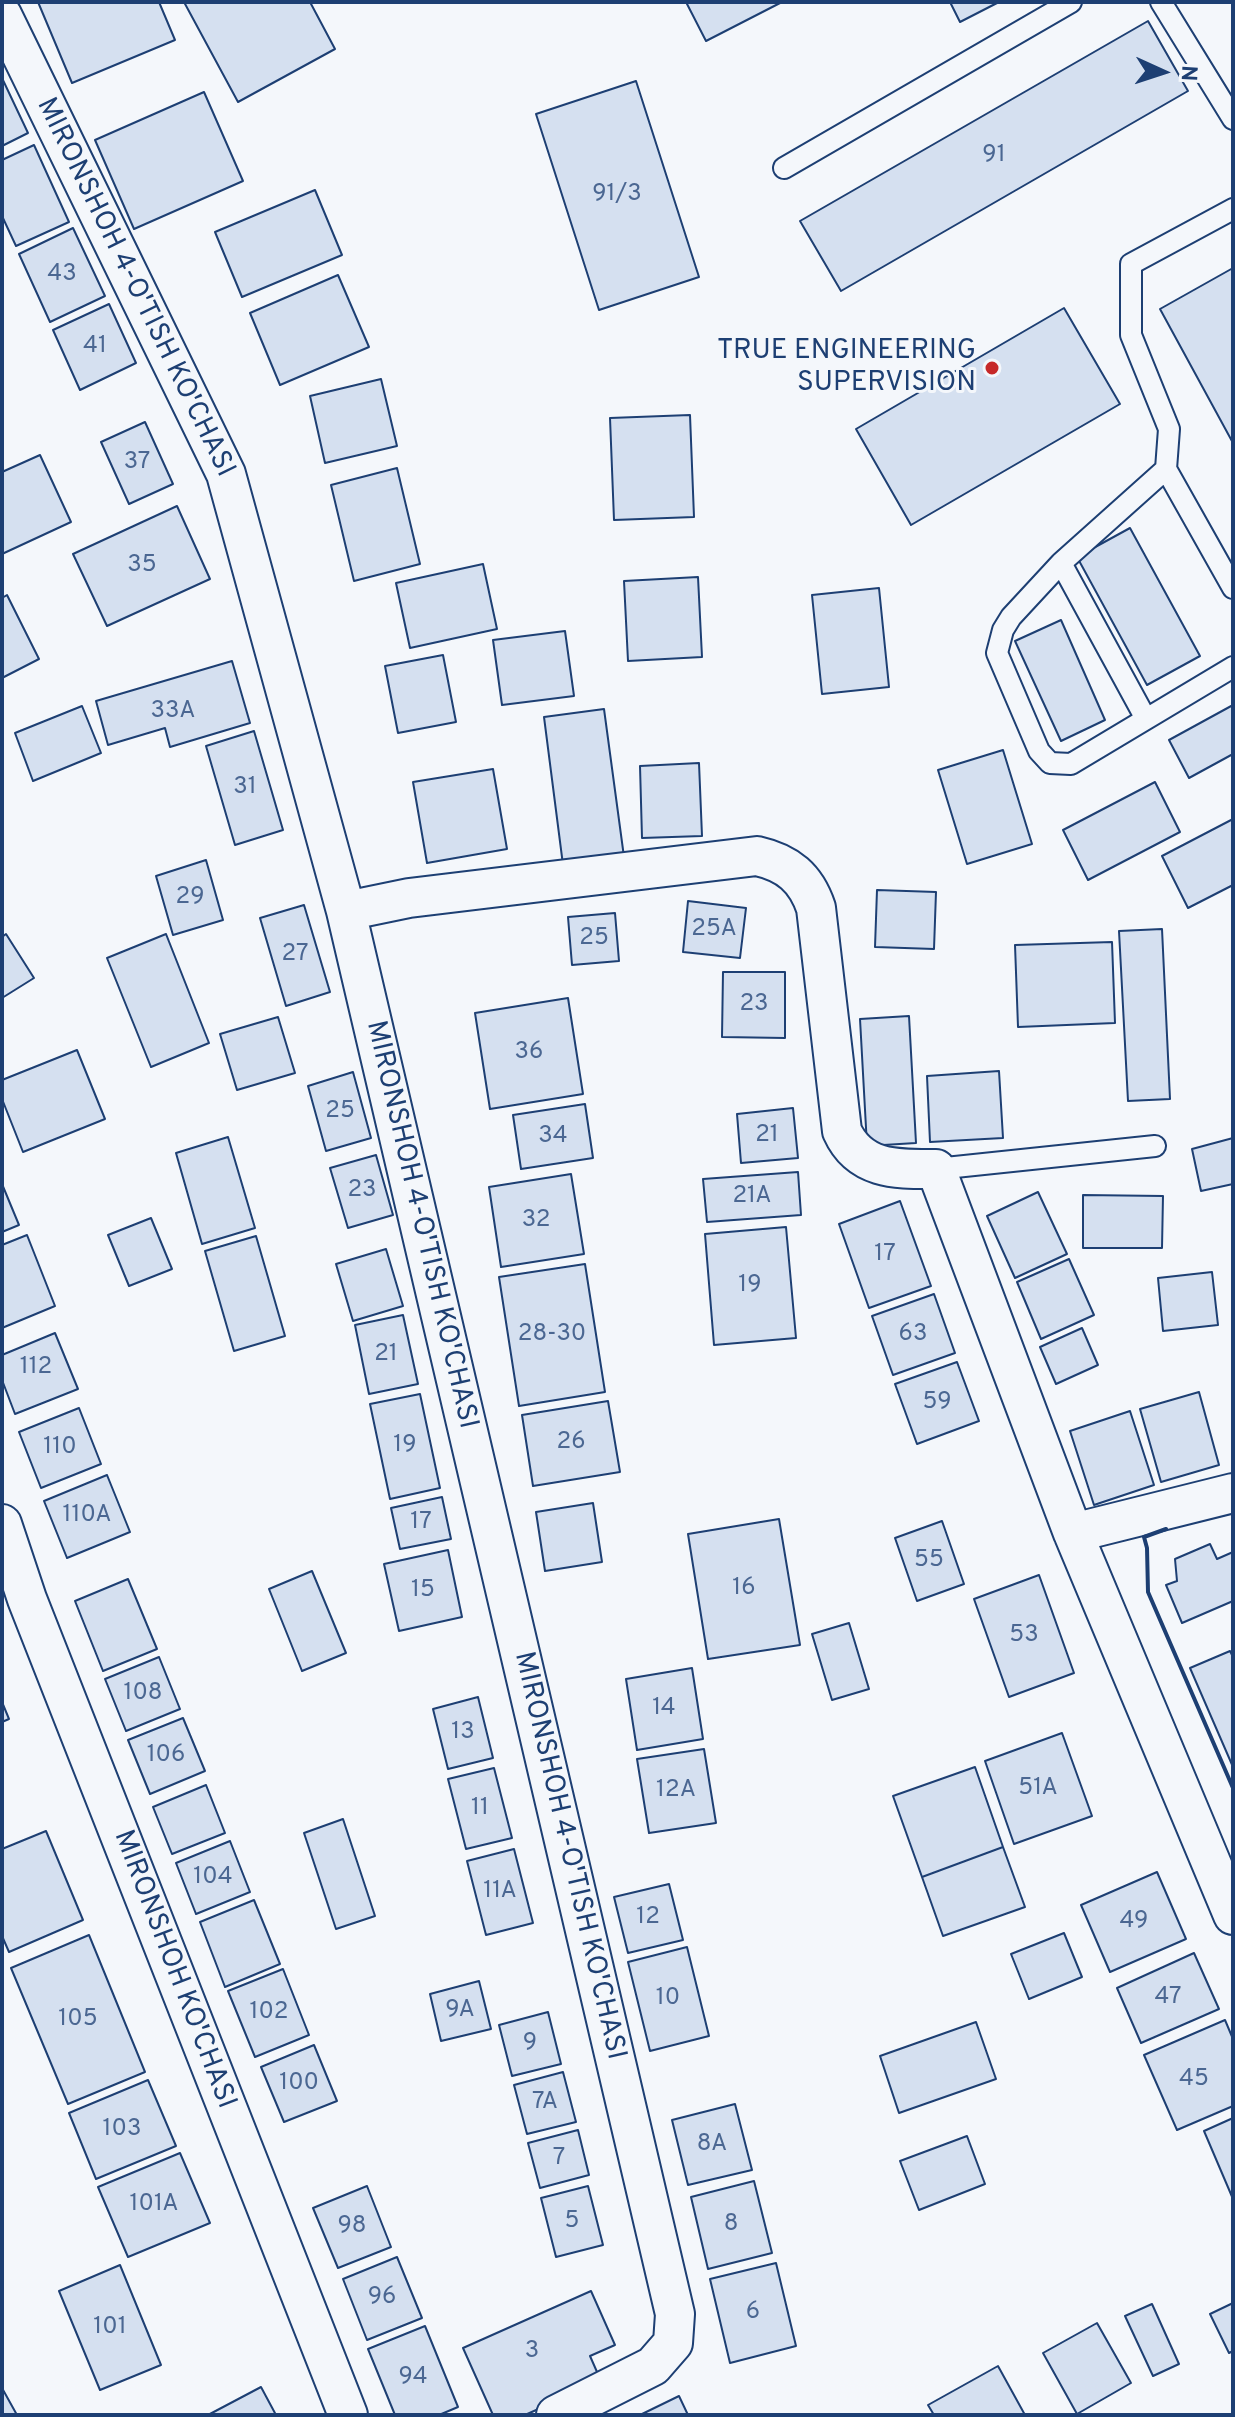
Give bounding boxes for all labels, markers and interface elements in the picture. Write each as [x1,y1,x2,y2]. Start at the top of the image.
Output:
north arrow [1123,32,1203,112]
text: N [1174,65,1201,82]
street label: MIRONSHOH 4-O'TISH KO'CHASI [27,93,241,483]
house number: 91 [982,142,1006,170]
house number: 91/3 [592,181,642,209]
house number: 43 [47,261,77,289]
house number: 41 [83,333,107,361]
place label: TRUE ENGINEERING SUPERVISION [717,335,976,401]
marker: TRUE ENGINEERING SUPERVISION [983,359,1001,377]
house number: 37 [124,449,150,477]
house number: 35 [127,552,157,580]
house number: 33A [151,698,195,726]
house number: 31 [233,774,257,802]
house number: 29 [175,884,205,912]
house number: 25A [691,916,737,944]
house number: 25 [579,925,609,953]
house number: 27 [282,941,308,969]
house number: 23 [739,991,769,1019]
street label: MIRONSHOH 4-O'TISH KO'CHASI [357,1018,483,1432]
house number: 36 [515,1039,543,1067]
house number: 25 [325,1098,355,1126]
house number: 21 [755,1122,779,1150]
house number: 34 [538,1123,568,1151]
house number: 23 [347,1177,377,1205]
house number: 21A [732,1183,772,1211]
house number: 32 [522,1207,550,1235]
house number: 17 [874,1241,896,1269]
house number: 19 [738,1272,762,1300]
house number: 28-30 [518,1321,586,1349]
house number: 63 [899,1321,927,1349]
house number: 21 [374,1341,398,1369]
house number: 112 [20,1354,52,1382]
house number: 59 [923,1389,951,1417]
house number: 26 [556,1429,586,1457]
house number: 19 [393,1432,417,1460]
house number: 110 [43,1434,77,1462]
house number: 110A [63,1502,111,1530]
house number: 17 [410,1509,432,1537]
house number: 55 [914,1547,944,1575]
house number: 16 [732,1575,756,1603]
house number: 15 [411,1577,435,1605]
house number: 53 [1009,1622,1039,1650]
street label: MIRONSHOH 4-O'TISH KO'CHASI [505,1649,631,2063]
house number: 108 [123,1680,163,1708]
house number: 14 [652,1695,676,1723]
house number: 13 [451,1719,475,1747]
house number: 106 [147,1742,185,1770]
house number: 51A [1018,1775,1058,1803]
house number: 12A [656,1777,696,1805]
house number: 11 [471,1795,489,1823]
street label: MIRONSHOH KO'CHASI [104,1826,242,2114]
house number: 104 [193,1864,233,1892]
house number: 11A [483,1878,517,1906]
house number: 12 [636,1904,660,1932]
house number: 49 [1120,1908,1148,1936]
house number: 47 [1154,1984,1182,2012]
house number: 10 [656,1985,680,2013]
house number: 9A [445,1997,475,2025]
house number: 102 [249,1999,289,2027]
house number: 105 [58,2006,98,2034]
house number: 9 [523,2030,537,2058]
house number: 45 [1179,2066,1209,2094]
house number: 100 [279,2070,319,2098]
house number: 7A [532,2089,558,2117]
house number: 103 [103,2116,141,2144]
house number: 8A [697,2131,727,2159]
house number: 7 [553,2145,565,2173]
house number: 101A [130,2191,178,2219]
house number: 5 [565,2208,579,2236]
house number: 8 [724,2211,738,2239]
house number: 98 [338,2213,366,2241]
house number: 96 [368,2284,396,2312]
house number: 6 [746,2299,760,2327]
house number: 101 [93,2314,127,2342]
house number: 3 [525,2338,539,2366]
house number: 94 [398,2364,428,2392]

